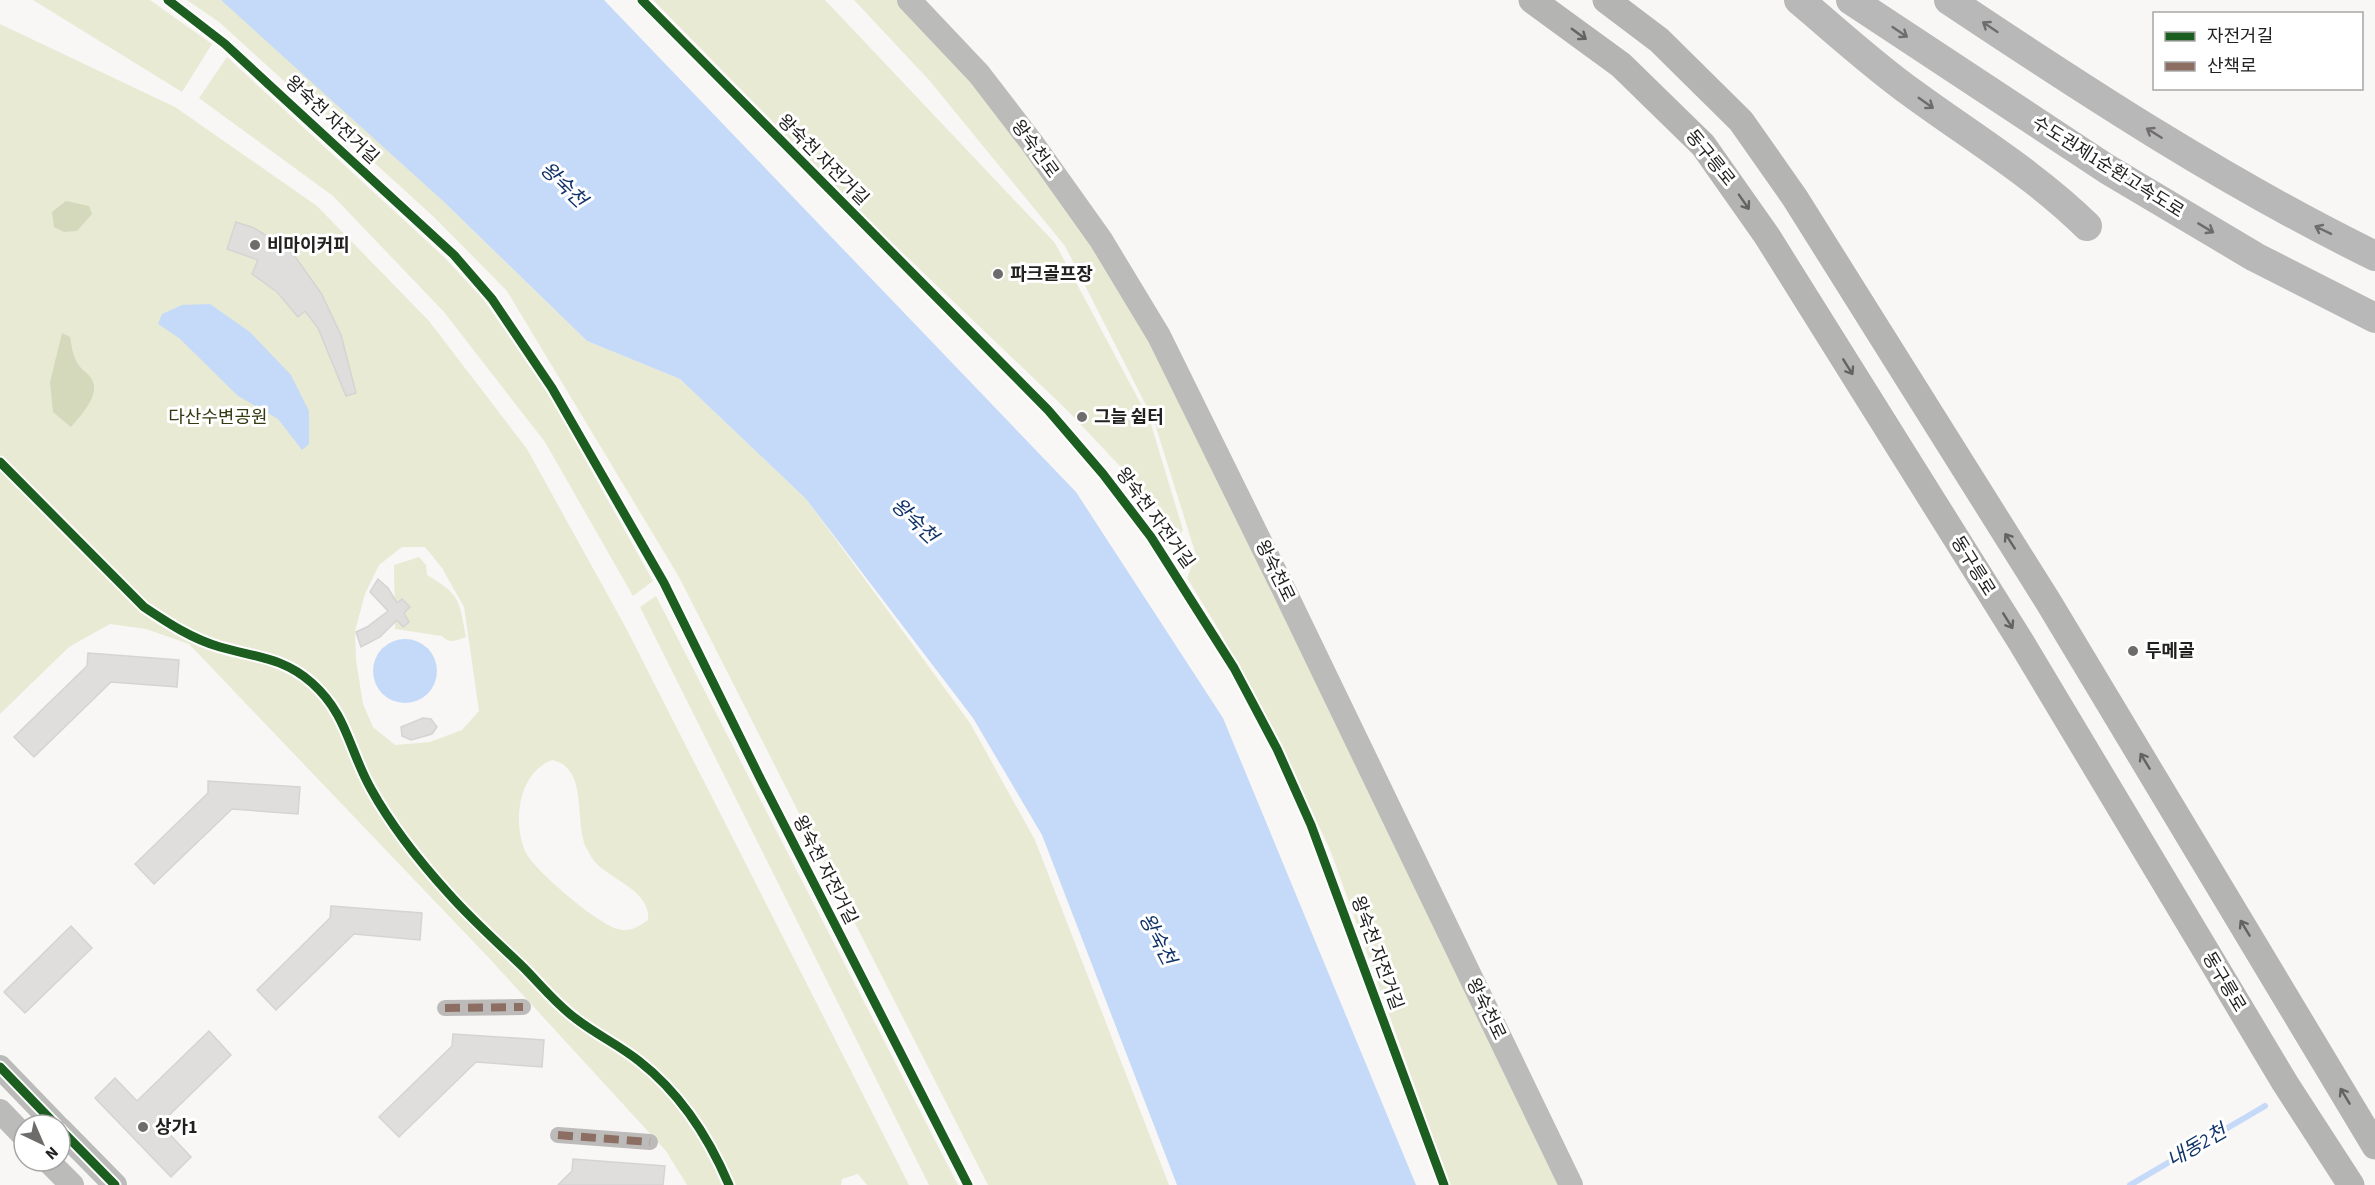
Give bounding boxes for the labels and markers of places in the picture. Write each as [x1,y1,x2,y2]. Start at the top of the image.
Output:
place label: 비마이커피 [267,233,350,258]
marker: 비마이커피 [248,238,262,252]
place label: 파크골프장 [1010,262,1093,287]
marker: 파크골프장 [991,267,1005,281]
place label: 그늘 쉼터 [1094,405,1164,430]
marker: 그늘 쉼터 [1075,410,1089,424]
place label: 두메골 [2145,639,2195,664]
marker: 두메골 [2126,644,2140,658]
place label: 상가1 [155,1115,198,1140]
marker: 상가1 [136,1120,150,1134]

